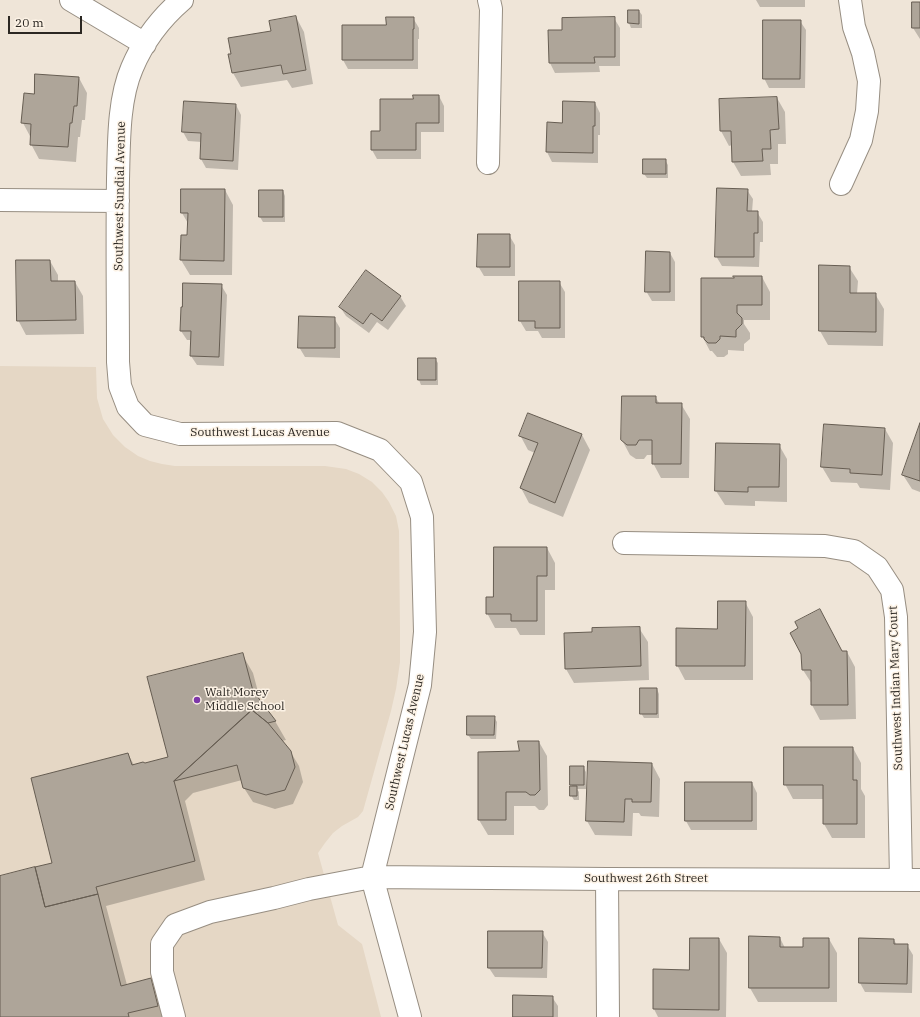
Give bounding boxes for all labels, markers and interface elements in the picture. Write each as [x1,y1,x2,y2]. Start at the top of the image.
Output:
scale bar [10,8,84,34]
text: 20 m [15,15,44,30]
street label: Southwest Sundial Avenue [111,121,129,271]
street label: Southwest Lucas Avenue [190,426,330,440]
street label: Southwest Indian Mary Court [886,605,906,771]
street label: Southwest Lucas Avenue [382,673,428,811]
place label: Walt Morey Middle School [205,686,285,714]
marker: Walt Morey Middle School [192,695,202,705]
street label: Southwest 26th Street [584,872,708,886]

